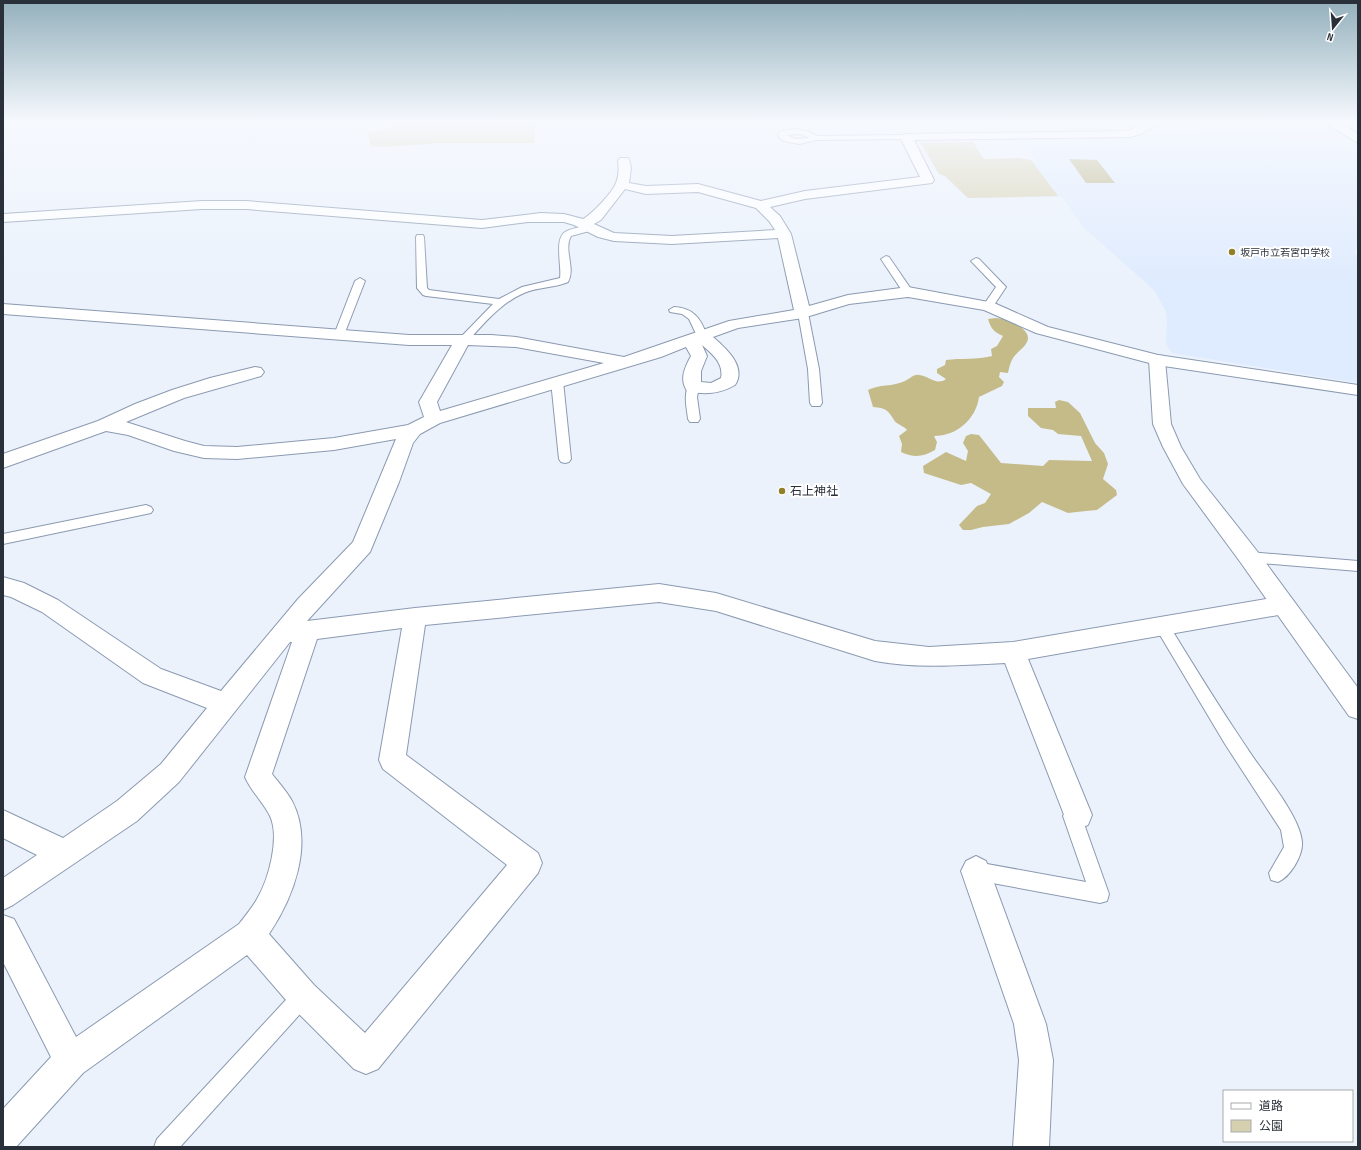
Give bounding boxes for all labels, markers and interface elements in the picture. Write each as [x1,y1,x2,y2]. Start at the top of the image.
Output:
north arrow [1313,8,1353,48]
text: N [1325,30,1335,44]
marker: 坂戸市立若宮中学校 [1227,247,1237,257]
place label: 坂戸市立若宮中学校 [1240,247,1330,259]
place label: 石上神社 [790,484,838,499]
marker: 石上神社 [777,486,787,496]
legend [1223,1090,1353,1142]
text: 道路 [1259,1099,1283,1114]
text: 公園 [1259,1119,1283,1134]

